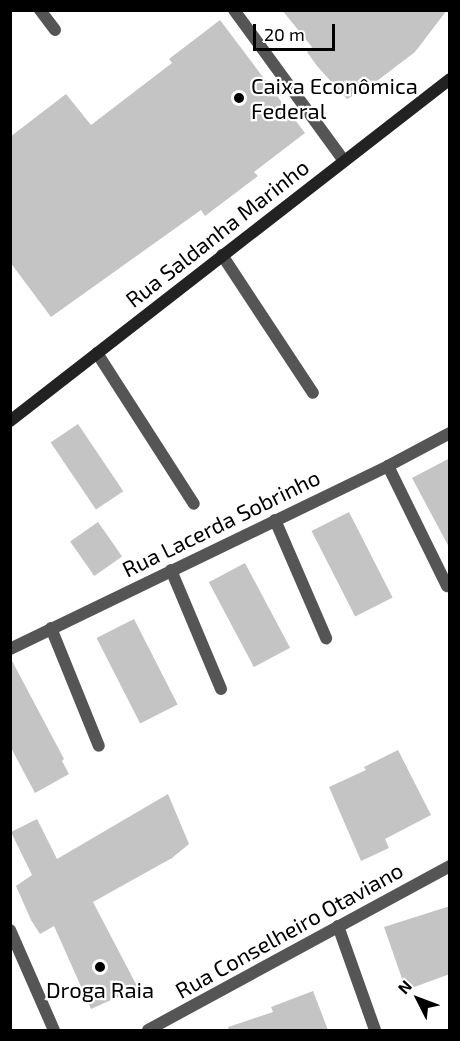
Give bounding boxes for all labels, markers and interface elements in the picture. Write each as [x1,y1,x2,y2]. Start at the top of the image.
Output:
scale bar [256,12,338,50]
text: 20 m [264,23,305,45]
place label: Caixa Econômica Federal [251,72,418,124]
marker: Caixa Econômica Federal [232,91,246,105]
street label: Rua Saldanha Marinho [120,153,314,313]
street label: Rua Lacerda Sobrinho [118,464,324,582]
street label: Rua Conselheiro Otaviano [171,856,407,1004]
marker: Droga Raia [93,960,107,974]
north arrow [388,969,448,1029]
text: N [393,976,415,997]
place label: Droga Raia [46,977,154,1003]

